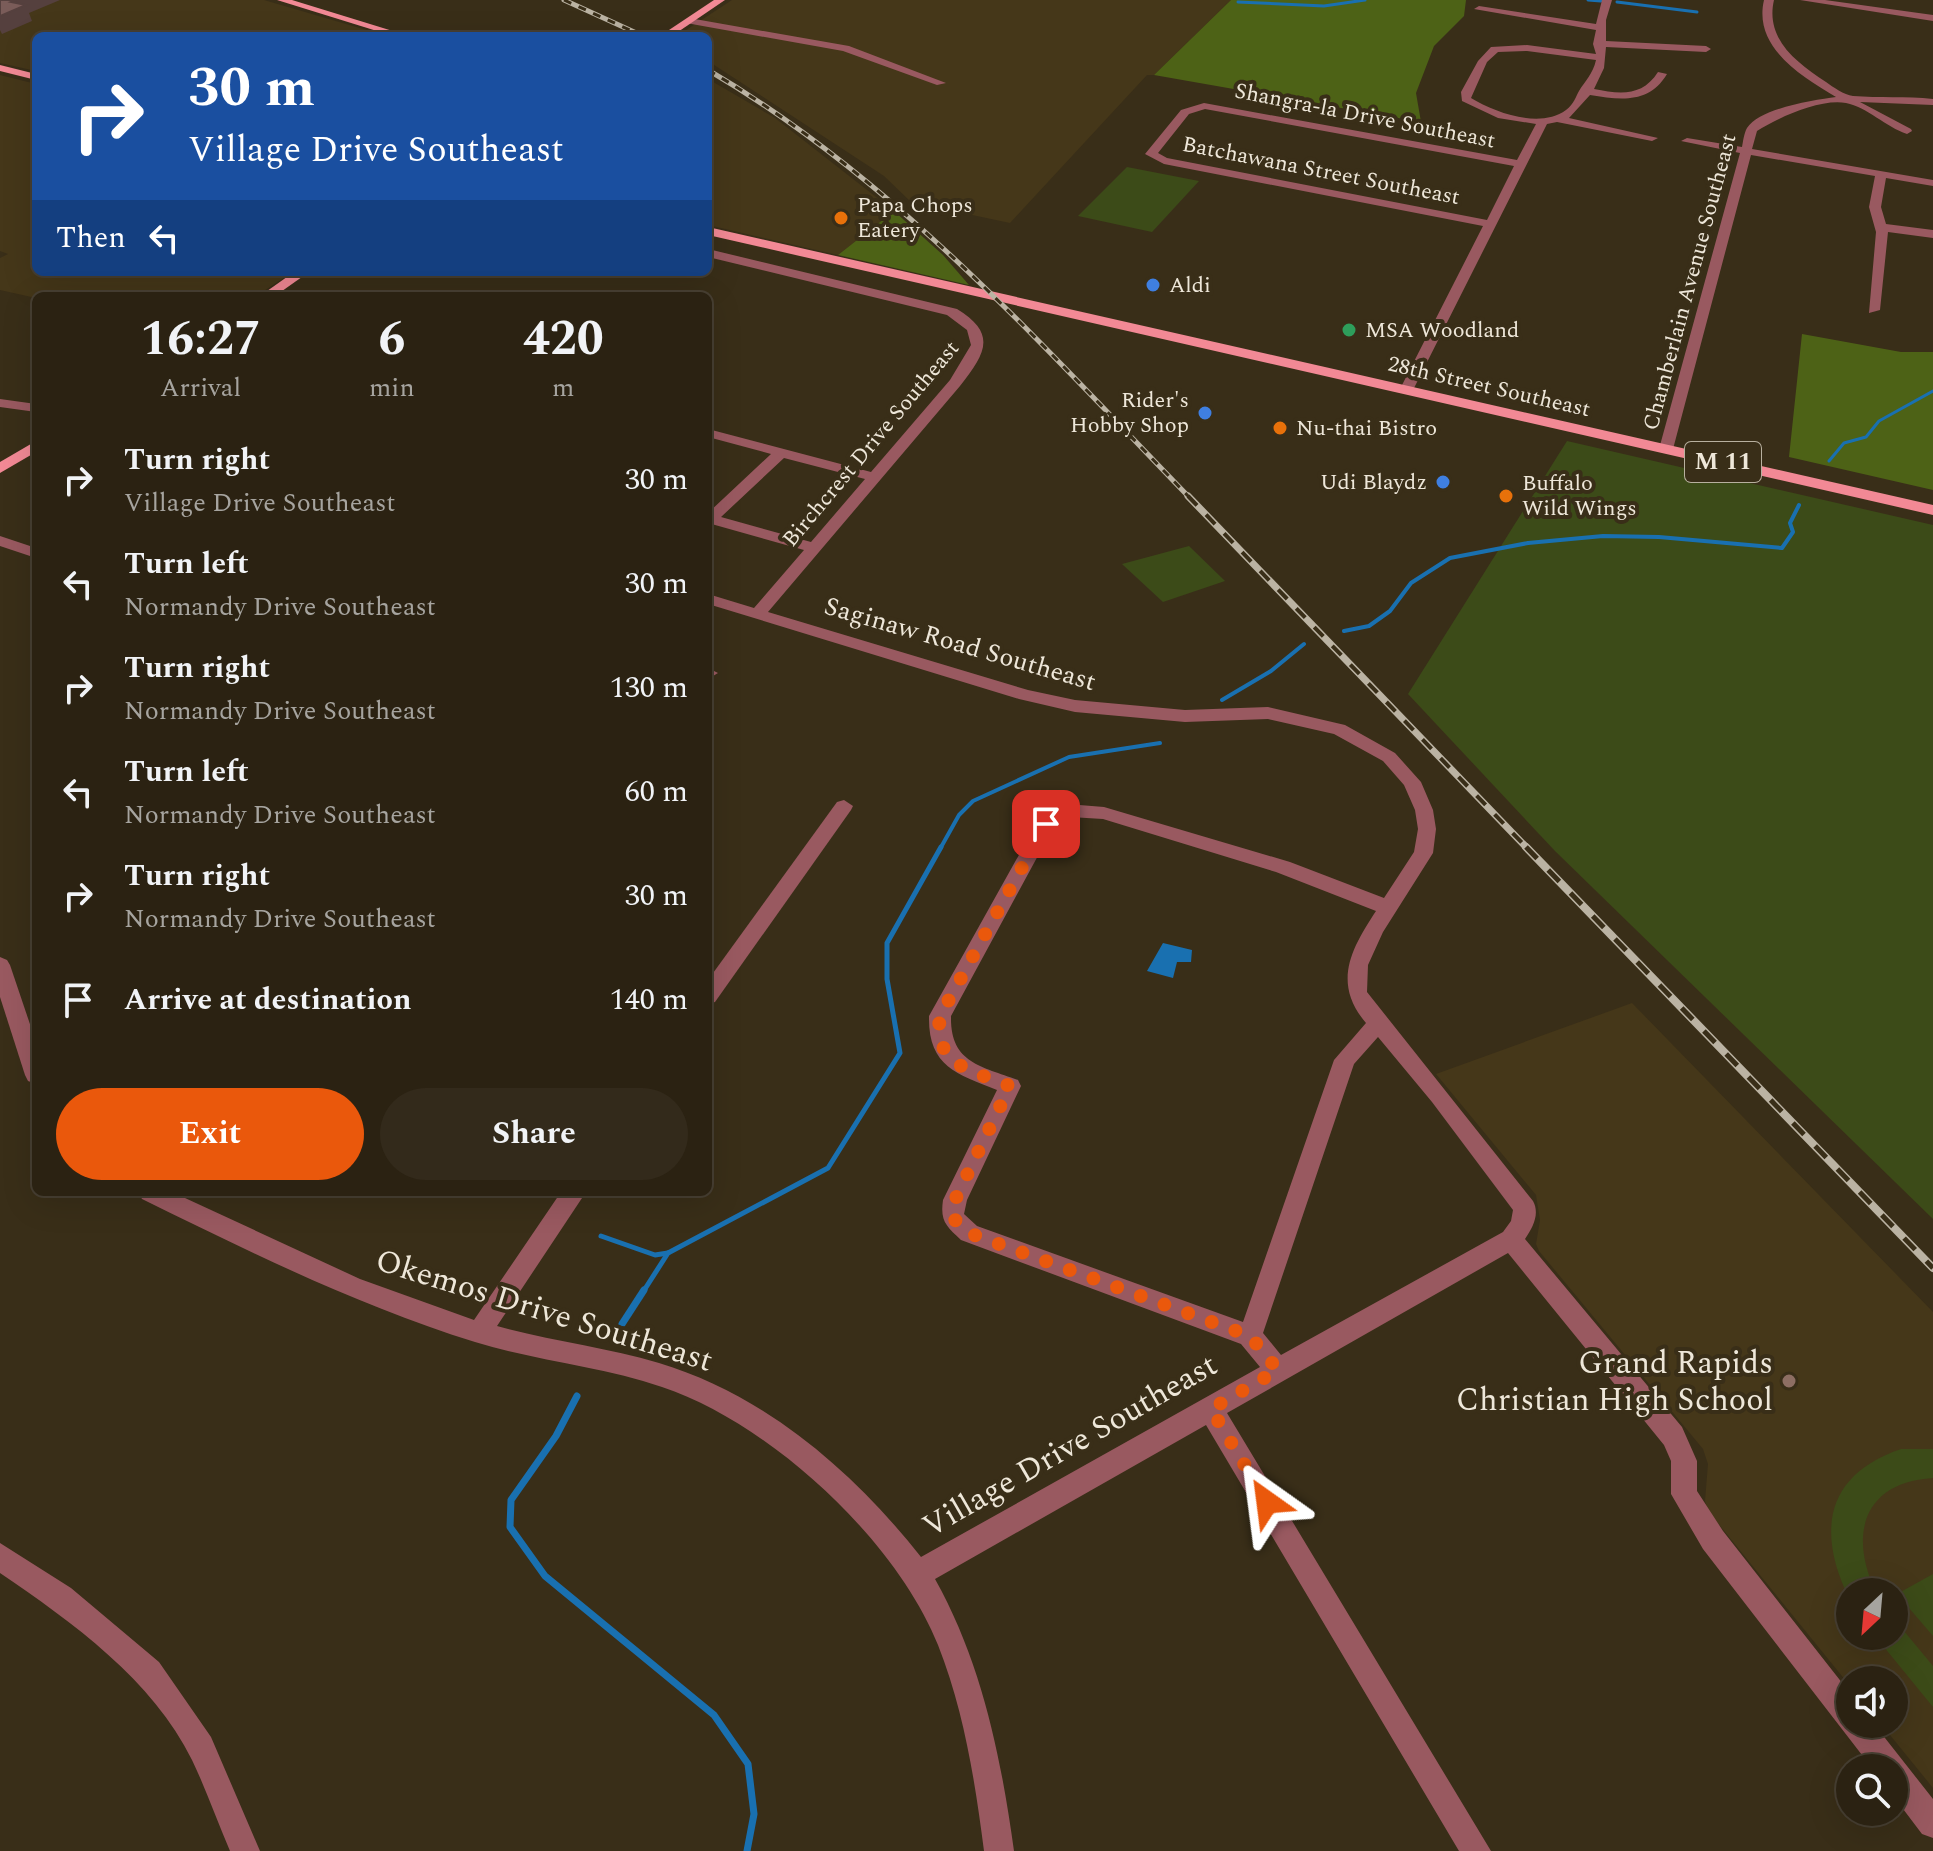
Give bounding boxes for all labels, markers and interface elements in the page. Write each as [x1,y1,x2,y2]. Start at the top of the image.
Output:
text: 30 m [188,46,315,131]
icon: right [56,64,160,168]
street label: Shangra-la Drive Southeast [1232,75,1498,157]
text: Village Drive Southeast [188,123,564,178]
street label: Batchawana Street Southeast [1179,128,1463,214]
street label: Chamberlain Avenue Southeast [1634,130,1746,434]
place label: Papa Chops Eatery [857,189,973,247]
marker: Papa Chops Eatery [832,209,850,227]
text: Then [56,215,126,261]
icon: left [142,216,186,260]
place label: Aldi [1169,269,1211,302]
marker: Aldi [1144,276,1162,294]
text: 16:27 [140,303,261,376]
text: 6 [378,303,405,376]
text: 420 [523,303,604,376]
place label: MSA Woodland [1365,314,1519,347]
marker: MSA Woodland [1340,321,1358,339]
street label: Birchcrest Drive Southeast [775,333,968,555]
street label: 28th Street Southeast [1385,348,1594,426]
text: Arrival [160,368,241,408]
text: min [369,368,415,408]
text: m [552,368,574,408]
place label: Rider's Hobby Shop [1070,384,1189,442]
marker: Rider's Hobby Shop [1196,404,1214,422]
place label: Nu-thai Bistro [1296,412,1437,445]
marker: Nu-thai Bistro [1271,419,1289,437]
text: Turn right [124,437,270,483]
road number: M 11 [1685,442,1761,482]
text: 30 m [625,457,688,503]
icon: right [56,458,100,502]
place label: Udi Blaydz [1320,466,1427,499]
place label: Buffalo Wild Wings [1522,467,1637,525]
marker: Udi Blaydz [1434,473,1452,491]
text: Village Drive Southeast [124,483,395,523]
marker: Buffalo Wild Wings [1497,487,1515,505]
text: Turn left [124,541,249,587]
text: 30 m [625,561,688,607]
icon: left [56,562,100,606]
street label: Saginaw Road Southeast [819,586,1101,702]
text: Normandy Drive Southeast [124,587,436,627]
text: Turn right [124,645,270,691]
text: 130 m [610,665,688,711]
icon: right [56,666,100,710]
text: Normandy Drive Southeast [124,691,436,731]
text: Turn left [124,749,249,795]
text: 60 m [625,769,688,815]
icon: left [56,770,100,814]
pin [1012,790,1080,858]
text: Normandy Drive Southeast [124,795,436,835]
icon: arrive [1024,802,1068,846]
text: Turn right [124,853,270,899]
text: 30 m [625,873,688,919]
icon: right [56,874,100,918]
text: Normandy Drive Southeast [124,899,436,939]
text: Arrive at destination [124,977,411,1023]
text: 140 m [610,977,688,1023]
icon: arrive [56,978,100,1022]
button: Exit [56,1088,364,1180]
button: Share [380,1088,688,1180]
street label: Okemos Drive Southeast [369,1236,719,1386]
place label: Grand Rapids Christian High School [1456,1339,1773,1425]
street label: Village Drive Southeast [913,1341,1227,1551]
marker: Grand Rapids Christian High School [1780,1372,1798,1390]
position arrow [1225,1460,1309,1544]
north arrow [1836,1578,1908,1650]
map controls [1836,1578,1908,1826]
button: sound [1836,1666,1908,1738]
button: search [1836,1754,1908,1826]

